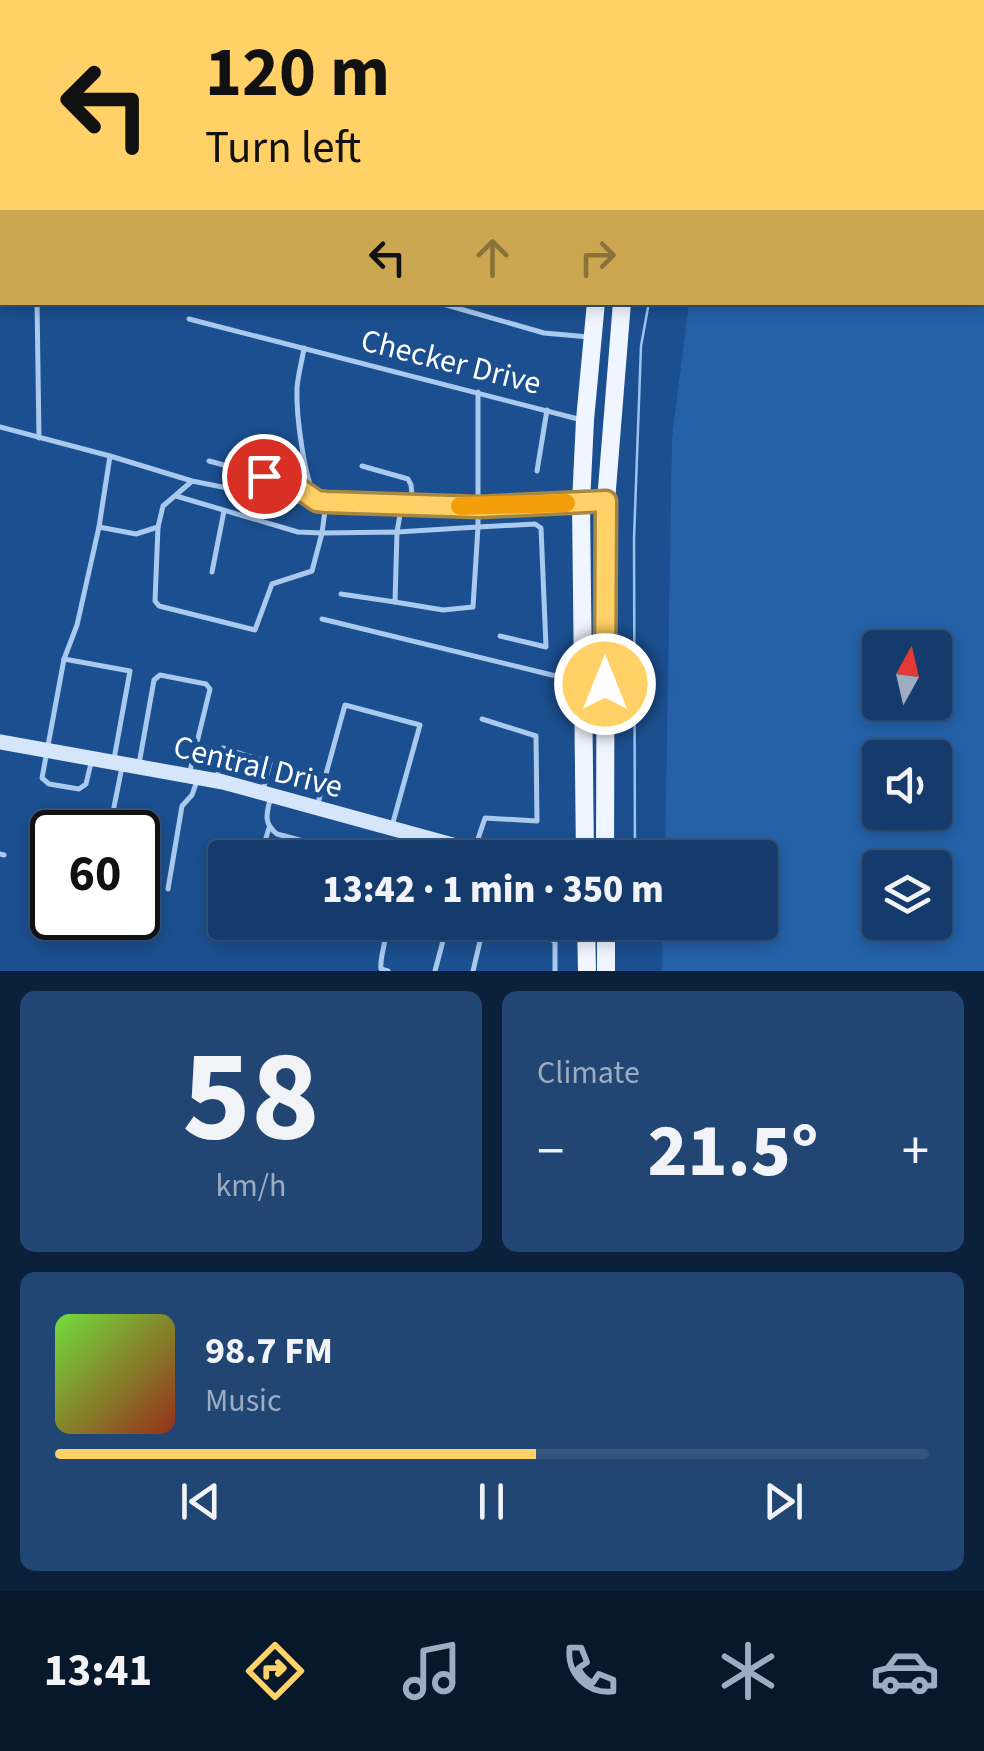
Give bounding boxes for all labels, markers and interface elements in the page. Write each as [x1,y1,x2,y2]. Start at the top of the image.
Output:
text: 120 m [205,23,390,123]
icon: left [40,40,170,170]
text: Turn left [205,116,361,180]
icon: left [360,230,415,285]
icon: ahead [465,230,520,285]
icon: right [570,230,625,285]
street label: Checker Drive [356,317,546,407]
pin [222,434,307,519]
icon: arrive [237,449,292,504]
north arrow [862,630,952,720]
map controls [862,630,952,940]
position arrow [553,632,657,736]
street label: Central Drive [169,724,347,810]
button: sound [862,740,952,830]
speed limit sign: 60 [30,810,160,940]
button: layers [862,850,952,940]
text: 13:42 · 1 min · 350 m [322,863,664,917]
text: 58 [182,1005,320,1190]
text: Climate [537,1050,640,1096]
text: 21.5° [647,1098,819,1205]
text: − [537,1113,564,1191]
text: + [902,1113,929,1191]
text: km/h [216,1163,286,1209]
text: 98.7 FM [205,1324,333,1378]
text: Music [205,1378,282,1424]
icon: previous [173,1474,228,1529]
icon: pause [464,1474,519,1529]
icon: next [756,1474,811,1529]
icon: directions [240,1636,310,1706]
icon: music [397,1636,467,1706]
icon: phone [555,1636,625,1706]
icon: climate [713,1636,783,1706]
icon: car [870,1636,940,1706]
text: 13:41 [44,1639,152,1703]

